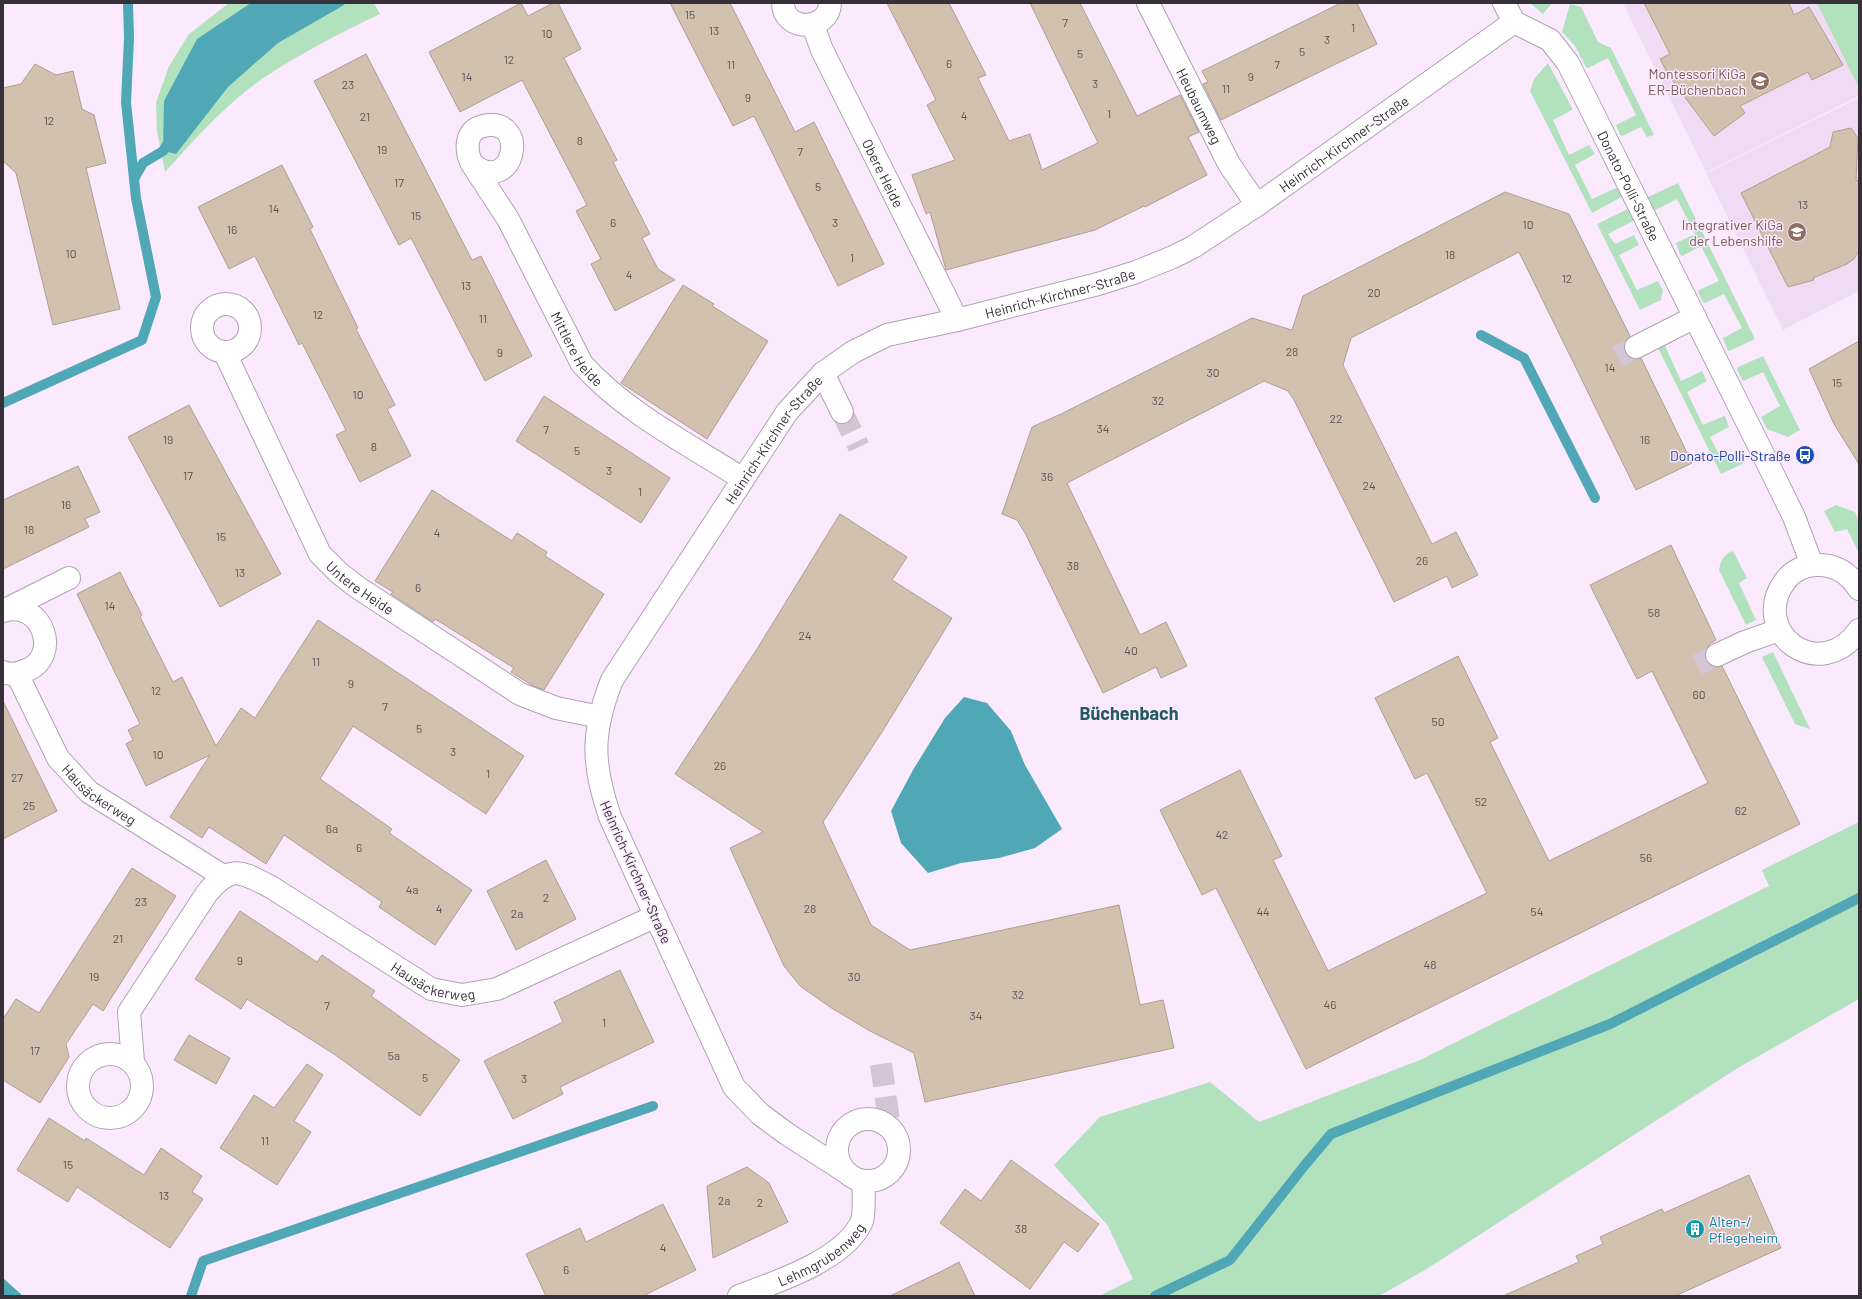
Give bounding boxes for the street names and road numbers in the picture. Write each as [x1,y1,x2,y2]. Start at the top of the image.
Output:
street label: Heubaumweg [1173,65,1226,147]
street label: Heinrich-Kirchner-Straße [1275,92,1412,195]
street label: Donato-Polli-Straße [1595,128,1664,244]
street label: Obere Heide [859,136,908,210]
street label: Heinrich-Kirchner-Straße [983,264,1137,321]
street label: Mittlere Heide [548,308,607,389]
street label: Heinrich-Kirchner-Straße [721,372,825,507]
street label: Untere Heide [323,557,397,618]
street label: Hausäckerweg [59,760,139,828]
street label: Heinrich-Kirchner-Straße [597,798,675,946]
street label: Hausäckerweg [388,958,476,1004]
street label: Lehmgrubenweg [775,1220,868,1289]

